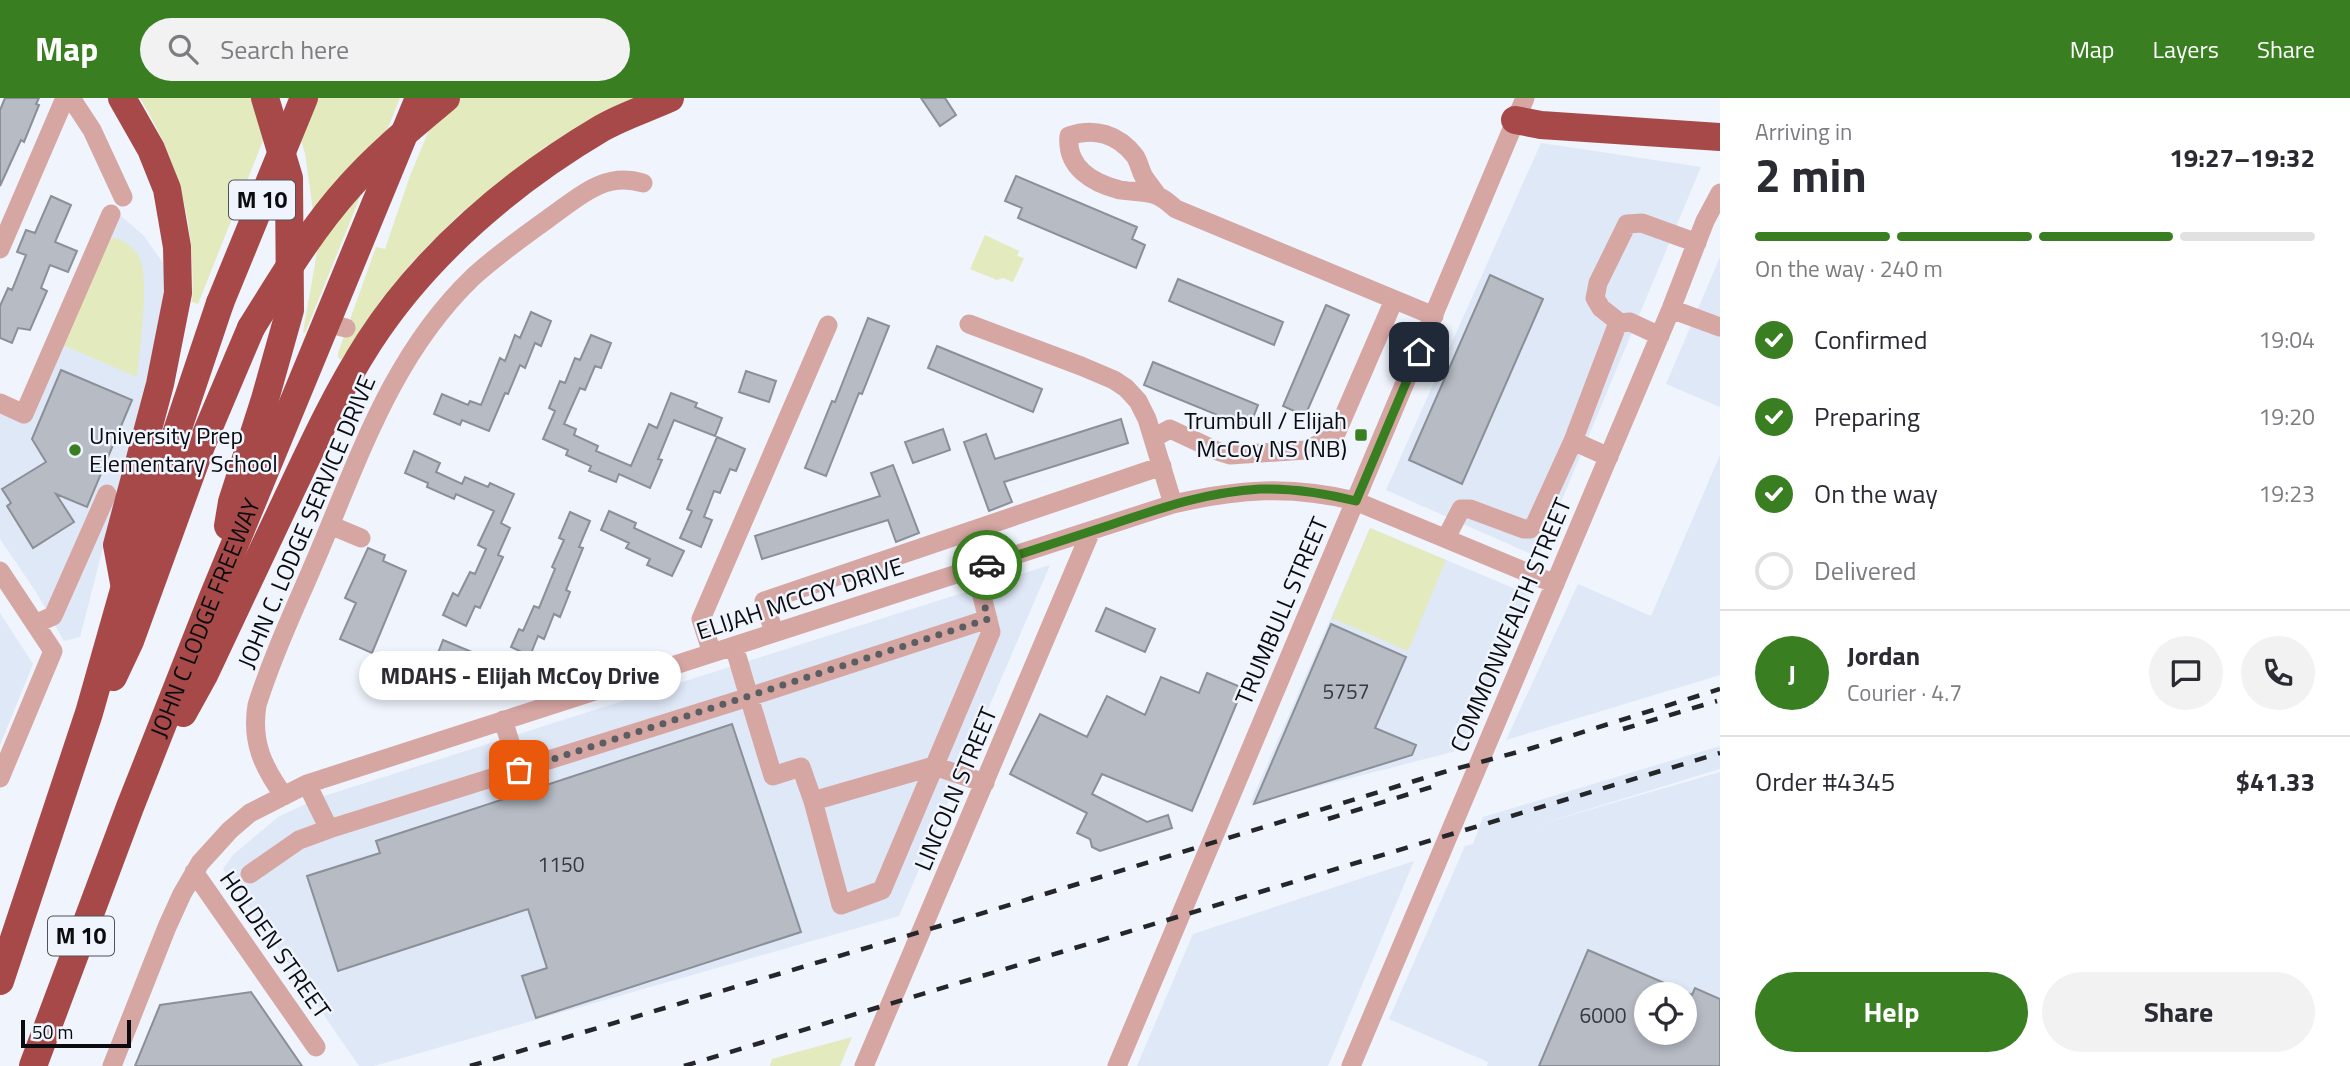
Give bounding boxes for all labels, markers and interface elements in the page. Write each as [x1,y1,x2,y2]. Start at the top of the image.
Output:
search box [140,18,630,81]
text: Map [35,24,98,74]
icon: search [164,30,202,68]
text: Search here [220,30,349,69]
text: Map [2070,31,2115,67]
text: Layers [2153,31,2219,67]
text: Share [2257,31,2315,67]
text: Arriving in [1755,114,1852,149]
text: 19:27–19:32 [2169,138,2315,177]
text: 2 min [1755,140,1867,210]
road number: M 10 [229,180,295,220]
text: On the way · 240 m [1755,251,1943,286]
text: Confirmed [1814,320,1928,359]
icon: check [1755,321,1793,359]
pin [1389,322,1449,382]
text: 19:04 [2258,322,2315,357]
icon: home [1400,333,1438,371]
street label: JOHN C. LODGE SERVICE DRIVE [228,369,384,674]
text: Preparing [1814,397,1920,436]
icon: check [1755,398,1793,436]
text: 19:20 [2258,399,2315,434]
place label: Trumbull / Elijah McCoy NS (NB) [1184,402,1347,466]
place label: University Prep Elementary School [89,417,278,481]
marker: Trumbull / Elijah McCoy NS (NB) [1353,427,1369,443]
marker: University Prep Elementary School [67,442,83,458]
text: On the way [1814,474,1938,513]
icon: check [1755,475,1793,513]
text: 19:23 [2258,476,2315,511]
street label: JOHN C LODGE FREEWAY [140,492,269,743]
street label: COMMONWEALTH STREET [1440,492,1580,757]
street label: TRUMBULL STREET [1225,511,1337,710]
courier [952,530,1022,600]
icon: car [968,546,1006,584]
street label: ELIJAH MCCOY DRIVE [691,548,908,649]
text: Delivered [1814,551,1917,590]
text: Jordan [1847,636,1920,675]
button: chat [2149,636,2223,710]
button: phone [2241,636,2315,710]
callout: MDAHS - Elijah McCoy Drive [358,651,680,700]
text: J [1788,654,1796,693]
text: MDAHS - Elijah McCoy Drive [381,658,659,693]
house number: 5757 [1322,675,1370,707]
text: Courier · 4.7 [1847,675,1962,710]
street label: LINCOLN STREET [904,701,1006,876]
pin [489,740,549,800]
icon: bag [500,751,538,789]
text: Order #4345 [1755,762,1895,801]
text: $41.33 [2236,762,2315,801]
house number: 1150 [537,848,585,880]
street label: HOLDEN STREET [211,863,340,1026]
road number: M 10 [48,916,114,956]
button: Help [1755,972,2028,1052]
button: Share [2042,972,2315,1052]
map controls [1634,982,1697,1045]
button: locate [1634,982,1697,1045]
house number: 6000 [1579,999,1627,1031]
scale bar [21,1017,131,1049]
text: 50 m [32,1017,73,1046]

